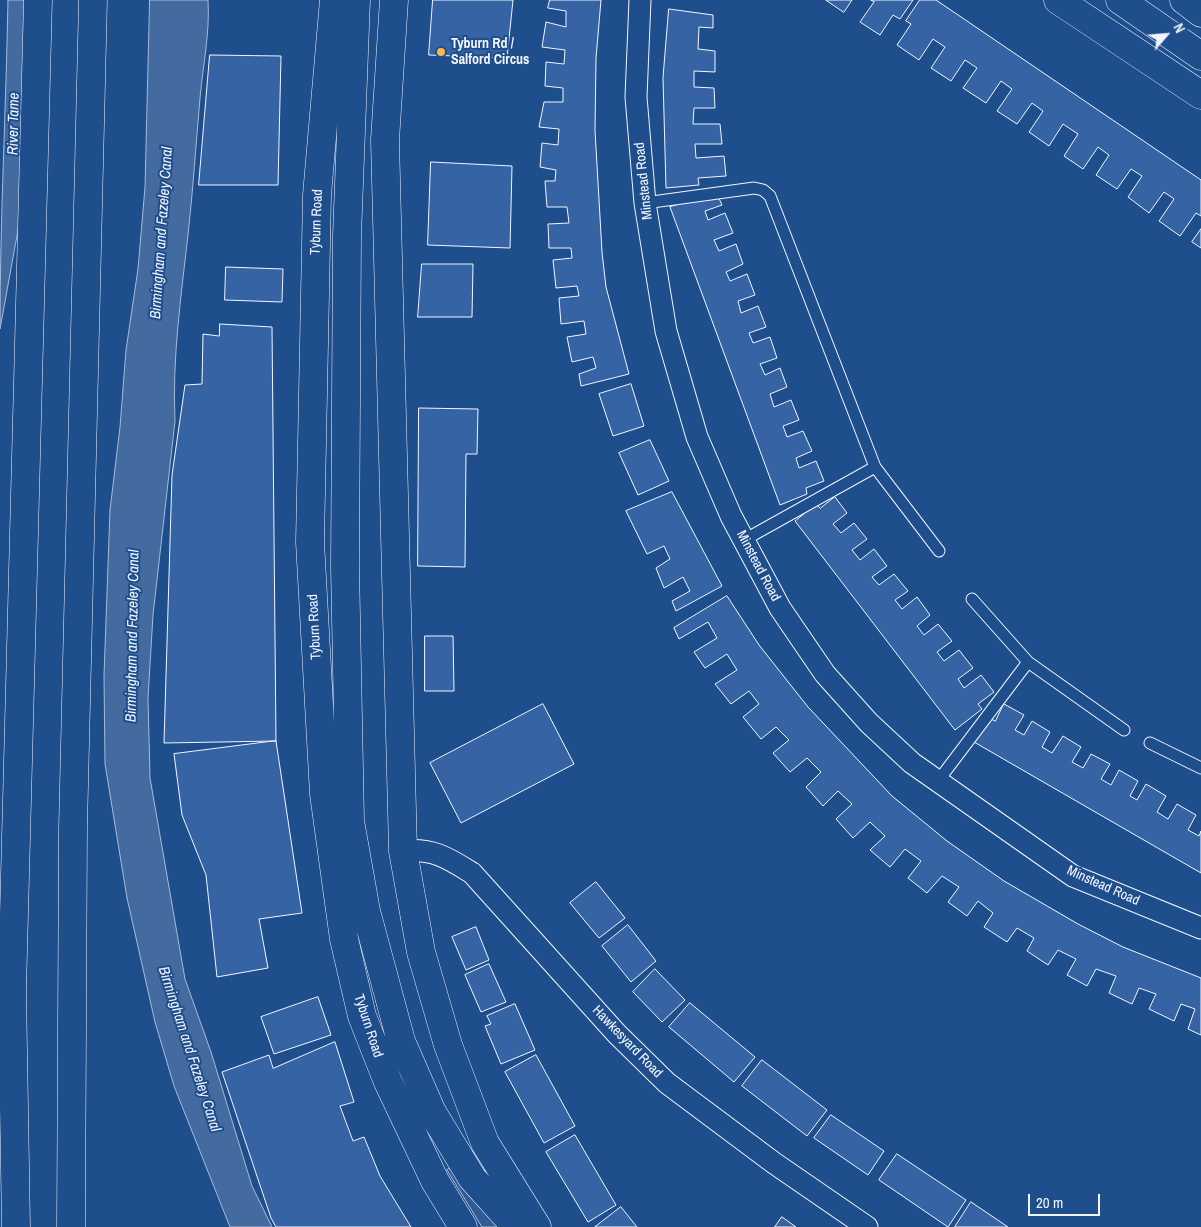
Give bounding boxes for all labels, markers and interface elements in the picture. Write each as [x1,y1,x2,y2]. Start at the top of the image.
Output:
north arrow [1141,10,1191,60]
text: N [1169,20,1189,36]
place label: Tyburn Rd / Salford Circus [451,36,529,68]
marker: Tyburn Rd / Salford Circus [435,46,447,58]
water label: River Tame [4,93,24,155]
street label: Minstead Road [632,141,656,221]
water label: Birmingham and Fazeley Canal [147,146,177,320]
street label: Tyburn Road [307,189,327,255]
street label: Minstead Road [732,528,784,604]
water label: Birmingham and Fazeley Canal [122,550,144,722]
street label: Tyburn Road [305,594,325,660]
street label: Minstead Road [1064,862,1142,910]
water label: Birmingham and Fazeley Canal [154,964,224,1134]
street label: Tyburn Road [350,992,386,1060]
street label: Hawkesyard Road [588,1002,666,1082]
scale bar [1031,1184,1104,1216]
text: 20 m [1036,1192,1063,1213]

